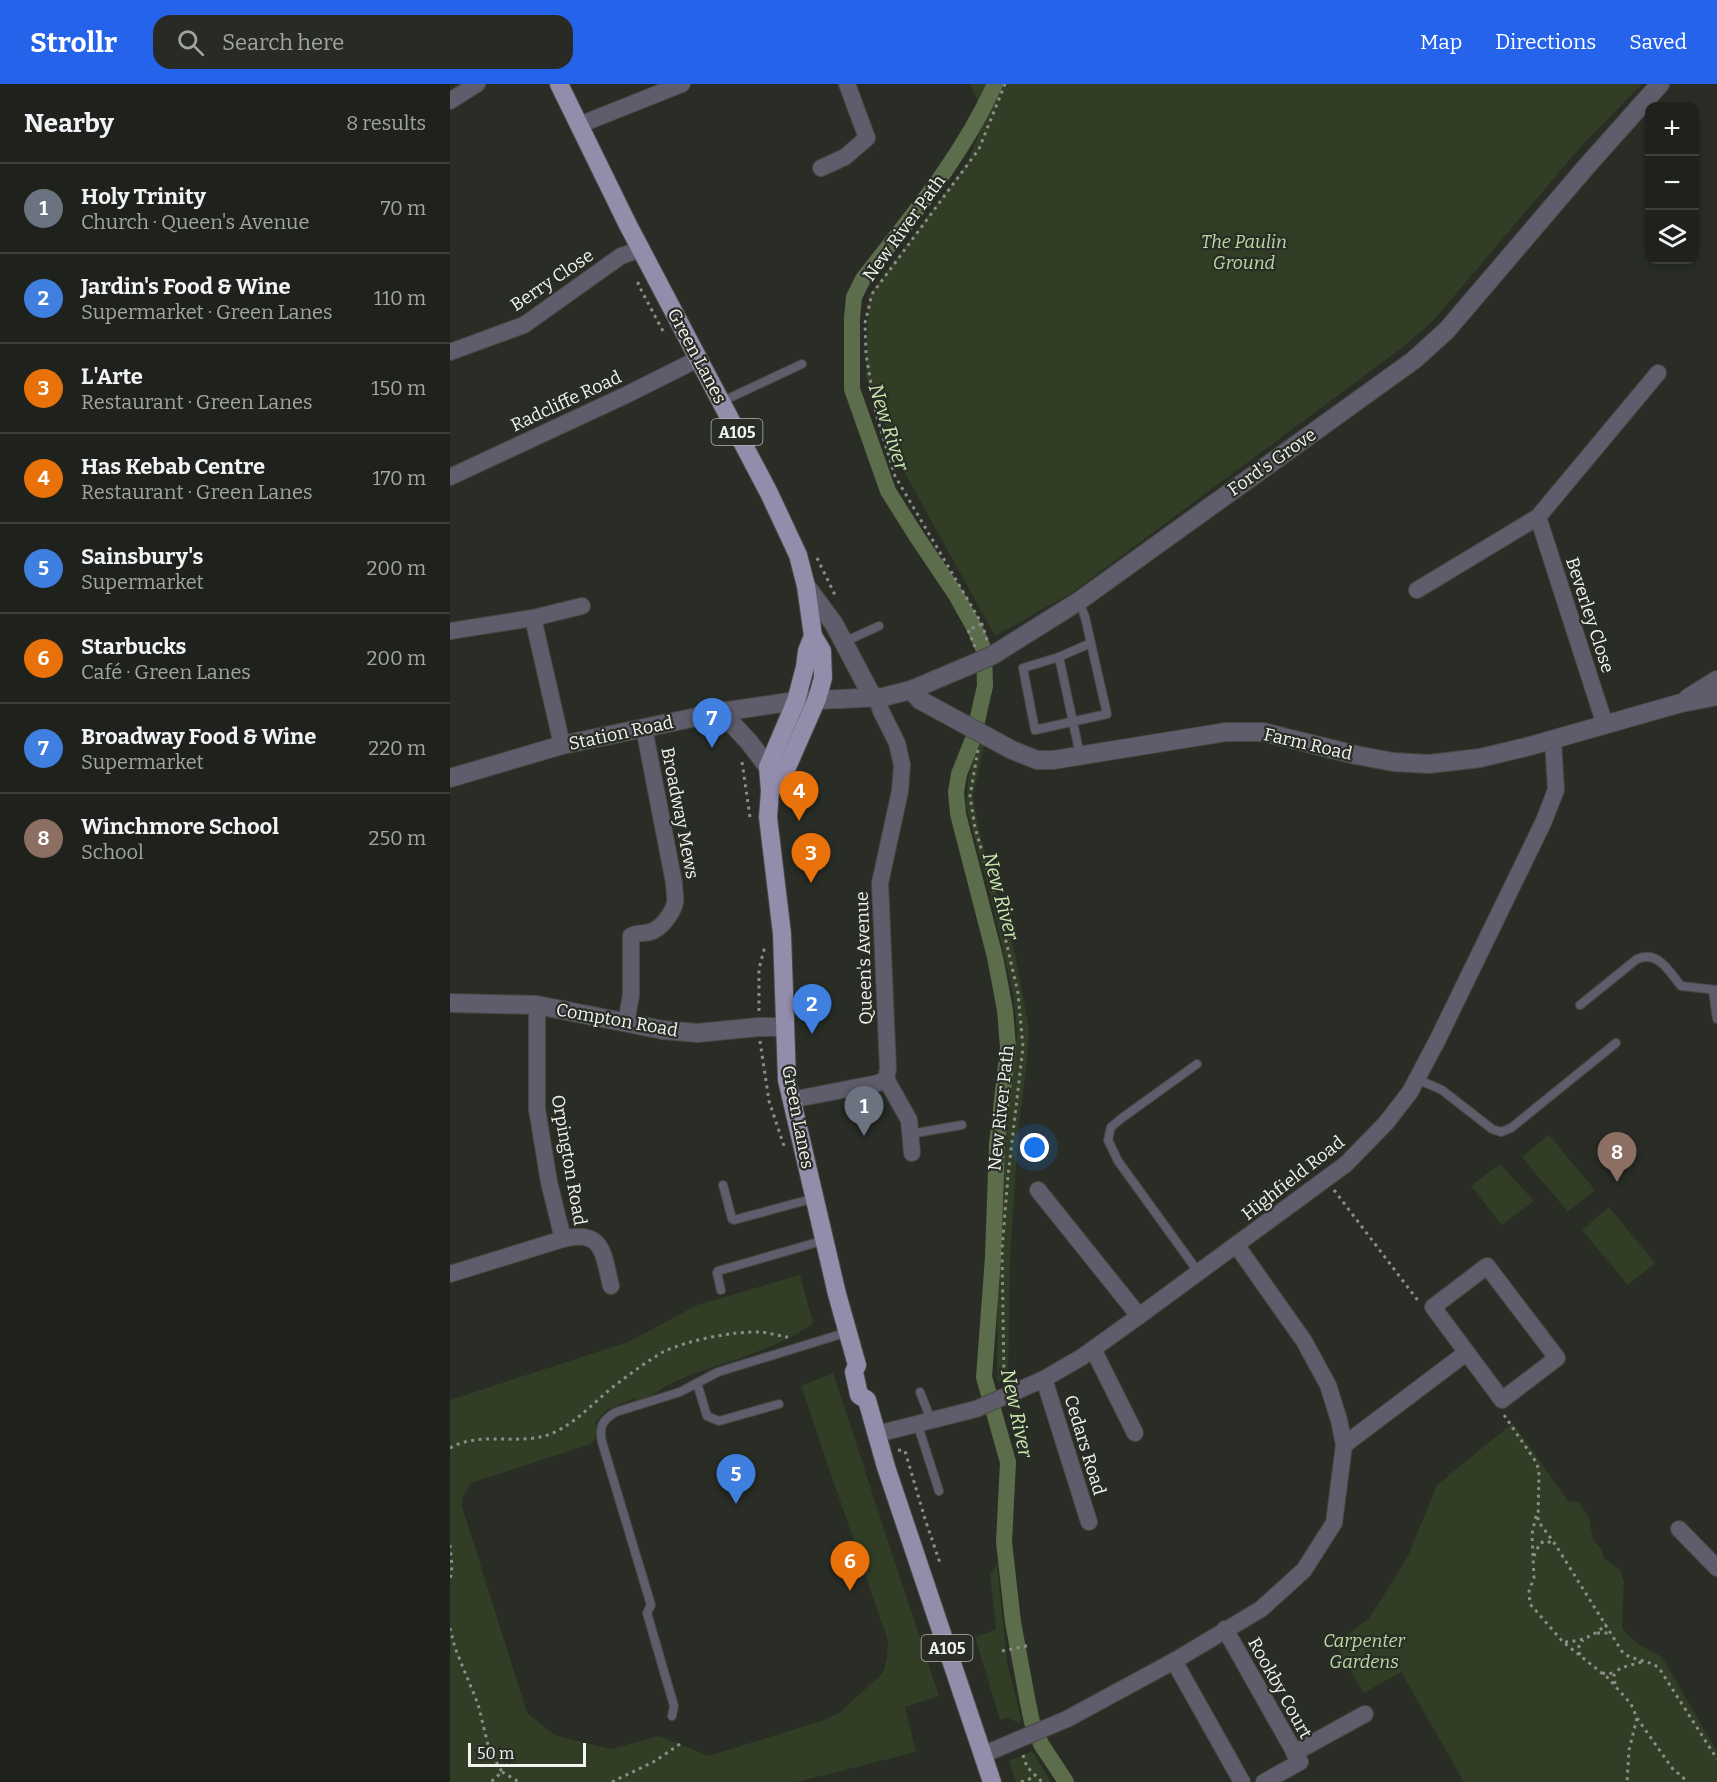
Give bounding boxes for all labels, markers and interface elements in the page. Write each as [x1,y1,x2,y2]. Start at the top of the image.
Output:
search box [153,15,573,69]
text: Strollr [30,26,117,59]
icon: search [174,26,207,59]
text: Search here [222,29,344,56]
text: Map [1420,29,1462,55]
text: Directions [1495,29,1596,55]
text: Saved [1629,29,1687,55]
map controls [1645,102,1699,264]
button: + [1645,102,1699,156]
text: Nearby [24,108,114,139]
text: 8 results [346,111,426,135]
button: − [1645,156,1699,210]
street label: New River Path [858,170,950,286]
text: Holy Trinity [81,183,206,210]
text: 1 [39,196,48,220]
text: 70 m [380,196,426,220]
text: Church · Queen's Avenue [81,210,309,234]
button: layers [1645,210,1699,264]
park label: The Paulin Ground [1201,231,1287,274]
street label: Berry Close [506,244,598,316]
text: Jardin's Food & Wine [81,273,291,300]
text: 2 [38,286,49,310]
text: 110 m [374,286,426,310]
text: Supermarket · Green Lanes [81,300,333,324]
street label: Green Lanes [663,305,731,407]
text: L'Arte [81,363,143,390]
street label: Radcliffe Road [507,366,625,436]
text: 3 [38,376,49,400]
text: 150 m [371,376,426,400]
water label: New River [864,381,915,474]
text: Restaurant · Green Lanes [81,390,312,414]
road number: A105 [712,419,762,445]
street label: Ford's Grove [1224,424,1320,500]
text: Has Kebab Centre [81,453,265,480]
text: 4 [37,466,50,490]
text: 170 m [373,466,426,490]
text: Restaurant · Green Lanes [81,480,312,504]
text: Sainsbury's [81,543,203,570]
street label: Beverley Close [1561,554,1619,676]
text: 5 [38,556,49,580]
text: 200 m [366,556,426,580]
text: Supermarket [81,570,204,594]
text: Starbucks [81,633,186,660]
text: 6 [38,646,49,670]
text: 200 m [366,646,426,670]
text: Café · Green Lanes [81,660,251,684]
pin: 7 [692,698,732,748]
street label: Station Road [567,711,676,755]
text: Broadway Food & Wine [81,723,316,750]
street label: Farm Road [1262,723,1355,765]
text: 7 [38,736,49,760]
text: 220 m [368,736,426,760]
street label: Broadway Mews [656,745,704,881]
text: Supermarket [81,750,204,774]
pin: 4 [780,772,818,821]
text: Winchmore School [81,813,279,840]
text: 8 [37,826,50,850]
text: 250 m [369,826,426,850]
pin: 3 [792,834,830,883]
text: School [81,840,144,864]
water label: New River [978,850,1024,943]
street label: Queen's Avenue [851,891,877,1025]
pin: 2 [792,984,832,1034]
street label: Compton Road [554,998,680,1042]
street label: New River Path [983,1044,1019,1172]
street label: Green Lanes [777,1063,819,1171]
pin: 1 [844,1086,884,1136]
street label: Orpington Road [547,1093,591,1227]
street label: Highfield Road [1237,1131,1349,1225]
pin: 8 [1598,1132,1636,1182]
your location [1020,1133,1049,1162]
water label: New River [996,1367,1038,1460]
street label: Cedars Road [1059,1392,1111,1498]
pin: 5 [716,1454,756,1504]
pin: 6 [830,1542,870,1591]
park label: Carpenter Gardens [1323,1630,1405,1673]
street label: Rookby Court [1243,1634,1317,1743]
road number: A105 [922,1635,972,1661]
scale bar [468,1740,586,1768]
text: 50 m [477,1744,514,1763]

